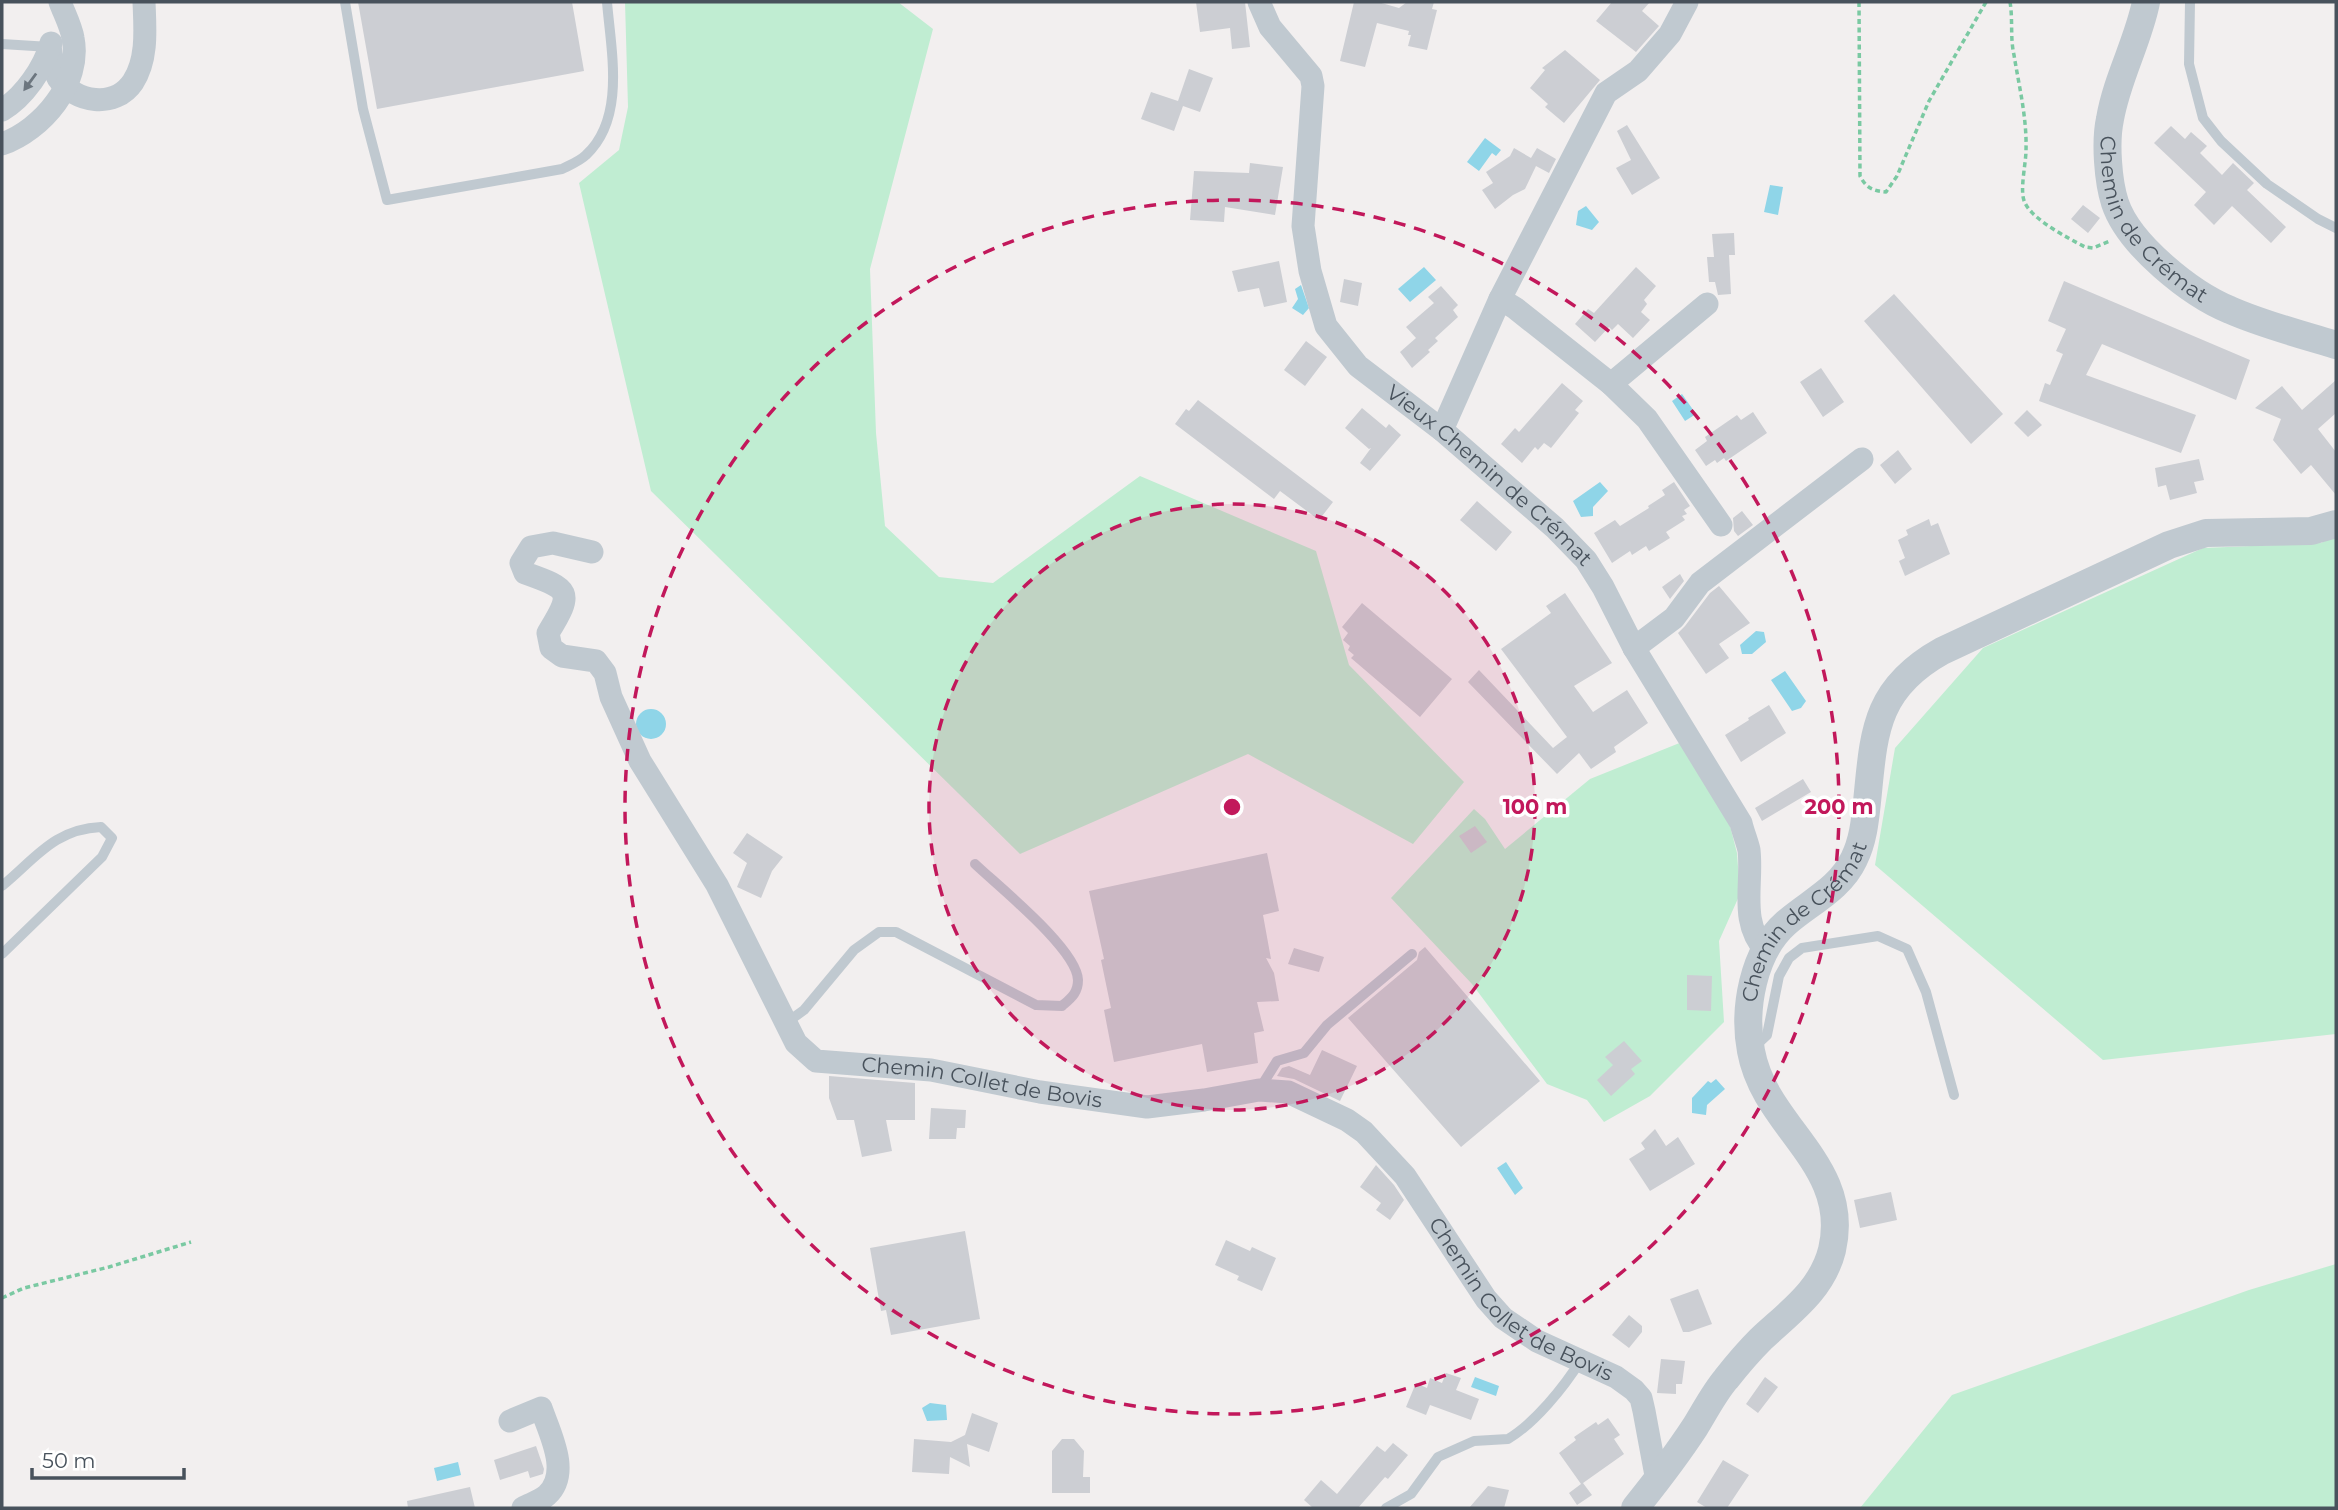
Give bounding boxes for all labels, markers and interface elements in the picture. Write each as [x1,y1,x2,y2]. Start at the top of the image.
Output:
one-way arrow [23,73,37,91]
street label: Chemin de Crémat [2095,136,2213,308]
street label: Vieux Chemin de Crémat [1382,379,1598,571]
text: 100 m [1503,794,1567,819]
text: 200 m [1805,794,1873,819]
centre of rings [1220,795,1244,819]
street label: Chemin de Crémat [1737,838,1872,1004]
street label: Chemin Collet de Bovis [861,1052,1104,1113]
street label: Chemin Collet de Bovis [1424,1213,1617,1386]
scale bar [32,1436,184,1480]
text: 50 m [42,1448,96,1473]

